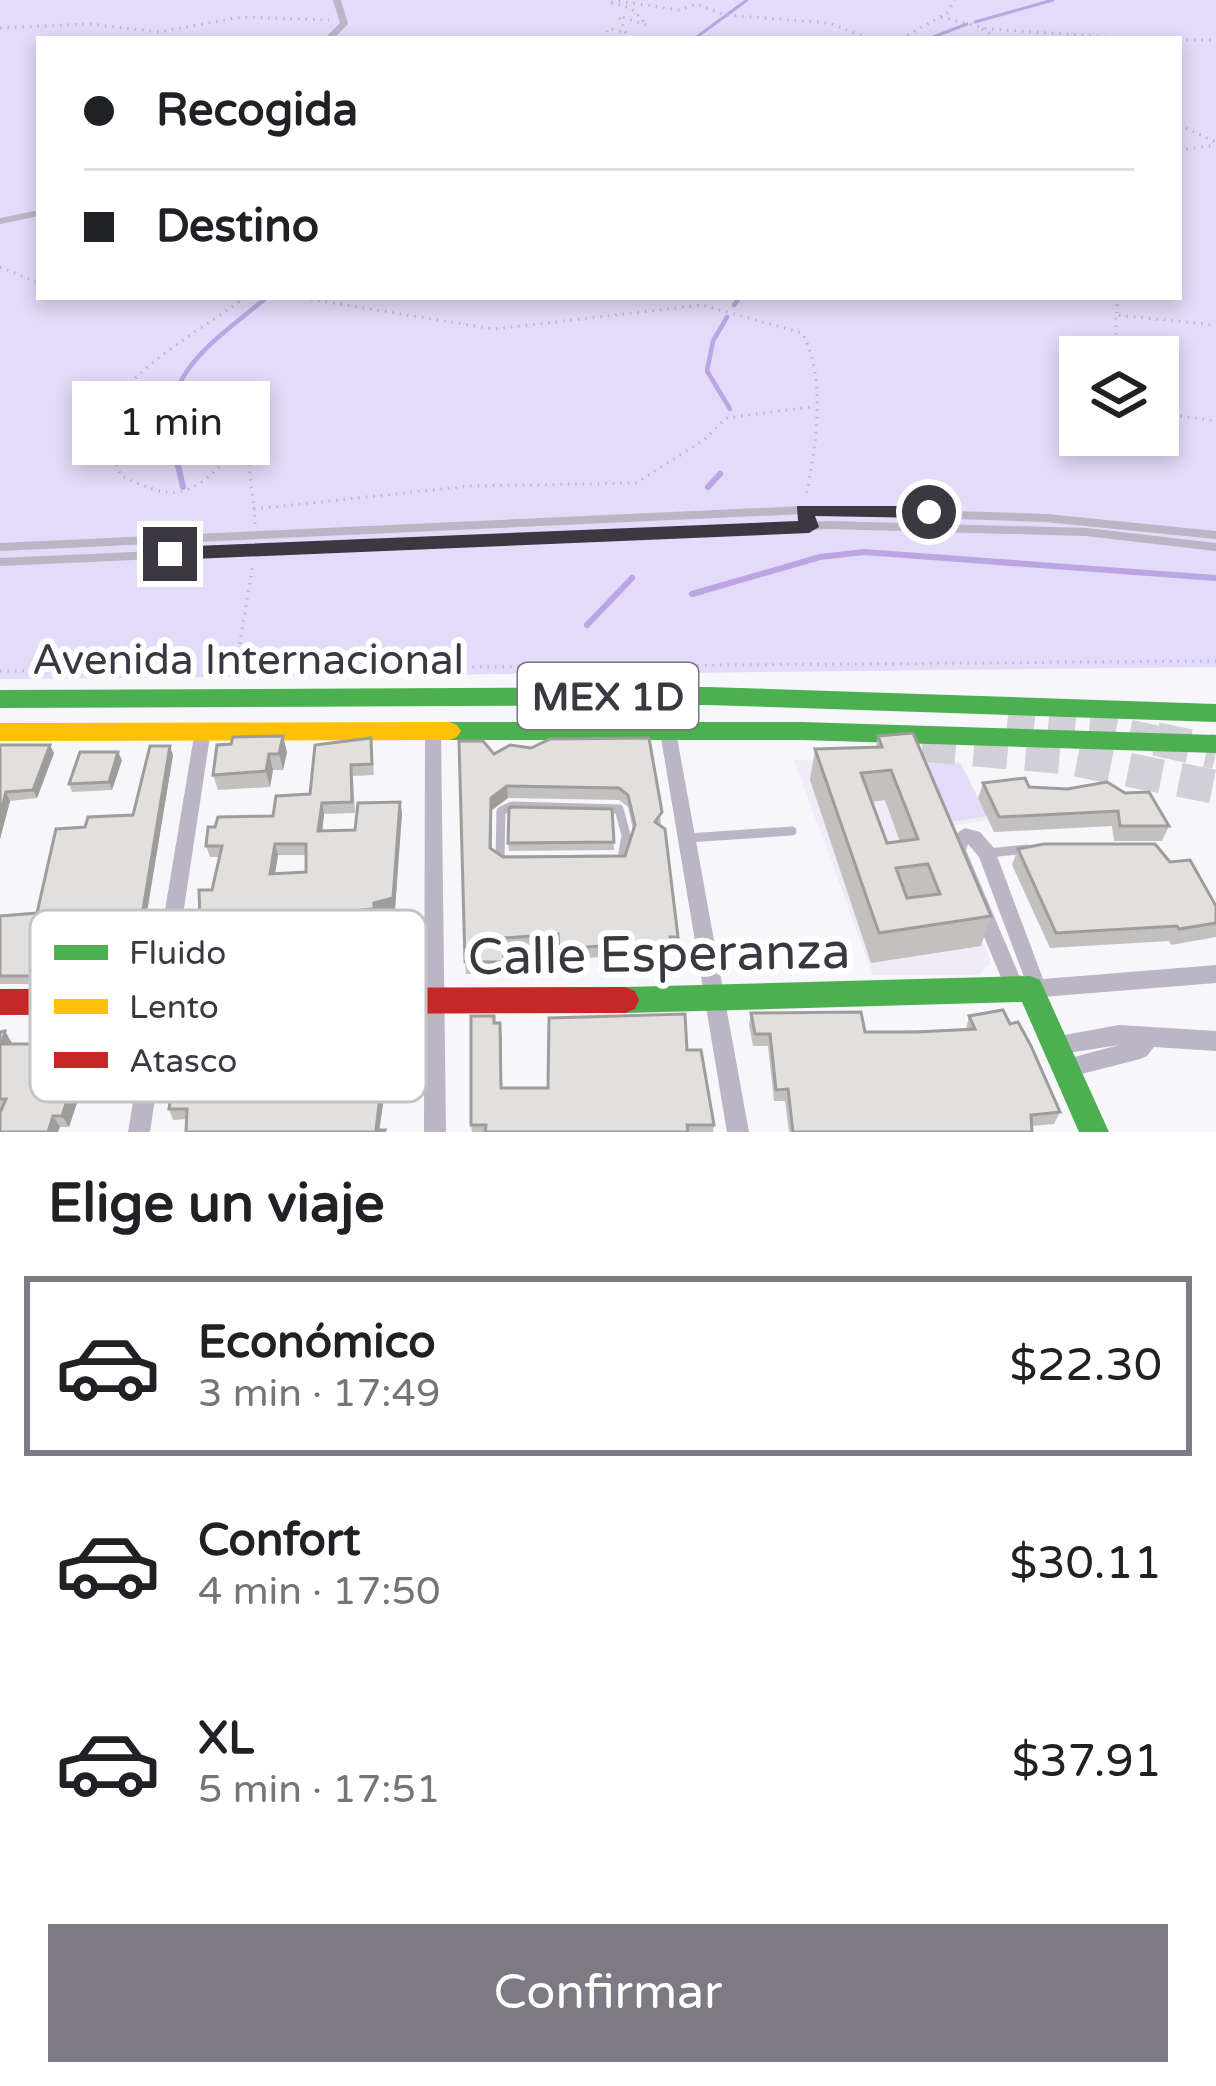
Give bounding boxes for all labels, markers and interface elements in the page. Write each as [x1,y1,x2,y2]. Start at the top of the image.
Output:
text: Recogida [156,84,358,138]
text: Destino [156,200,319,254]
map controls [1059,336,1179,456]
button: layers [1059,336,1179,456]
callout: 1 min [71,380,269,464]
text: 1 min [119,399,223,446]
route start [902,485,956,539]
route end [143,527,197,581]
street label: Avenida Internacional [32,635,464,686]
road number: MEX 1D [518,663,698,729]
legend [30,910,426,1102]
street label: Calle Esperanza [467,921,851,989]
text: Fluido [129,934,226,973]
text: Lento [129,988,219,1027]
text: Atasco [129,1042,237,1081]
text: Elige un viaje [48,1171,385,1236]
icon: car [54,1312,162,1420]
text: Económico [198,1316,436,1370]
text: $22.30 [1010,1339,1162,1393]
text: 3 min · 17:49 [198,1370,440,1417]
icon: car [54,1510,162,1618]
text: Confort [198,1514,360,1568]
text: $30.11 [1010,1537,1162,1591]
text: 4 min · 17:50 [198,1568,440,1615]
icon: car [54,1708,162,1816]
text: XL [198,1712,254,1766]
text: $37.91 [1012,1735,1162,1789]
text: 5 min · 17:51 [198,1766,440,1813]
button: Confirmar [48,1924,1168,2062]

